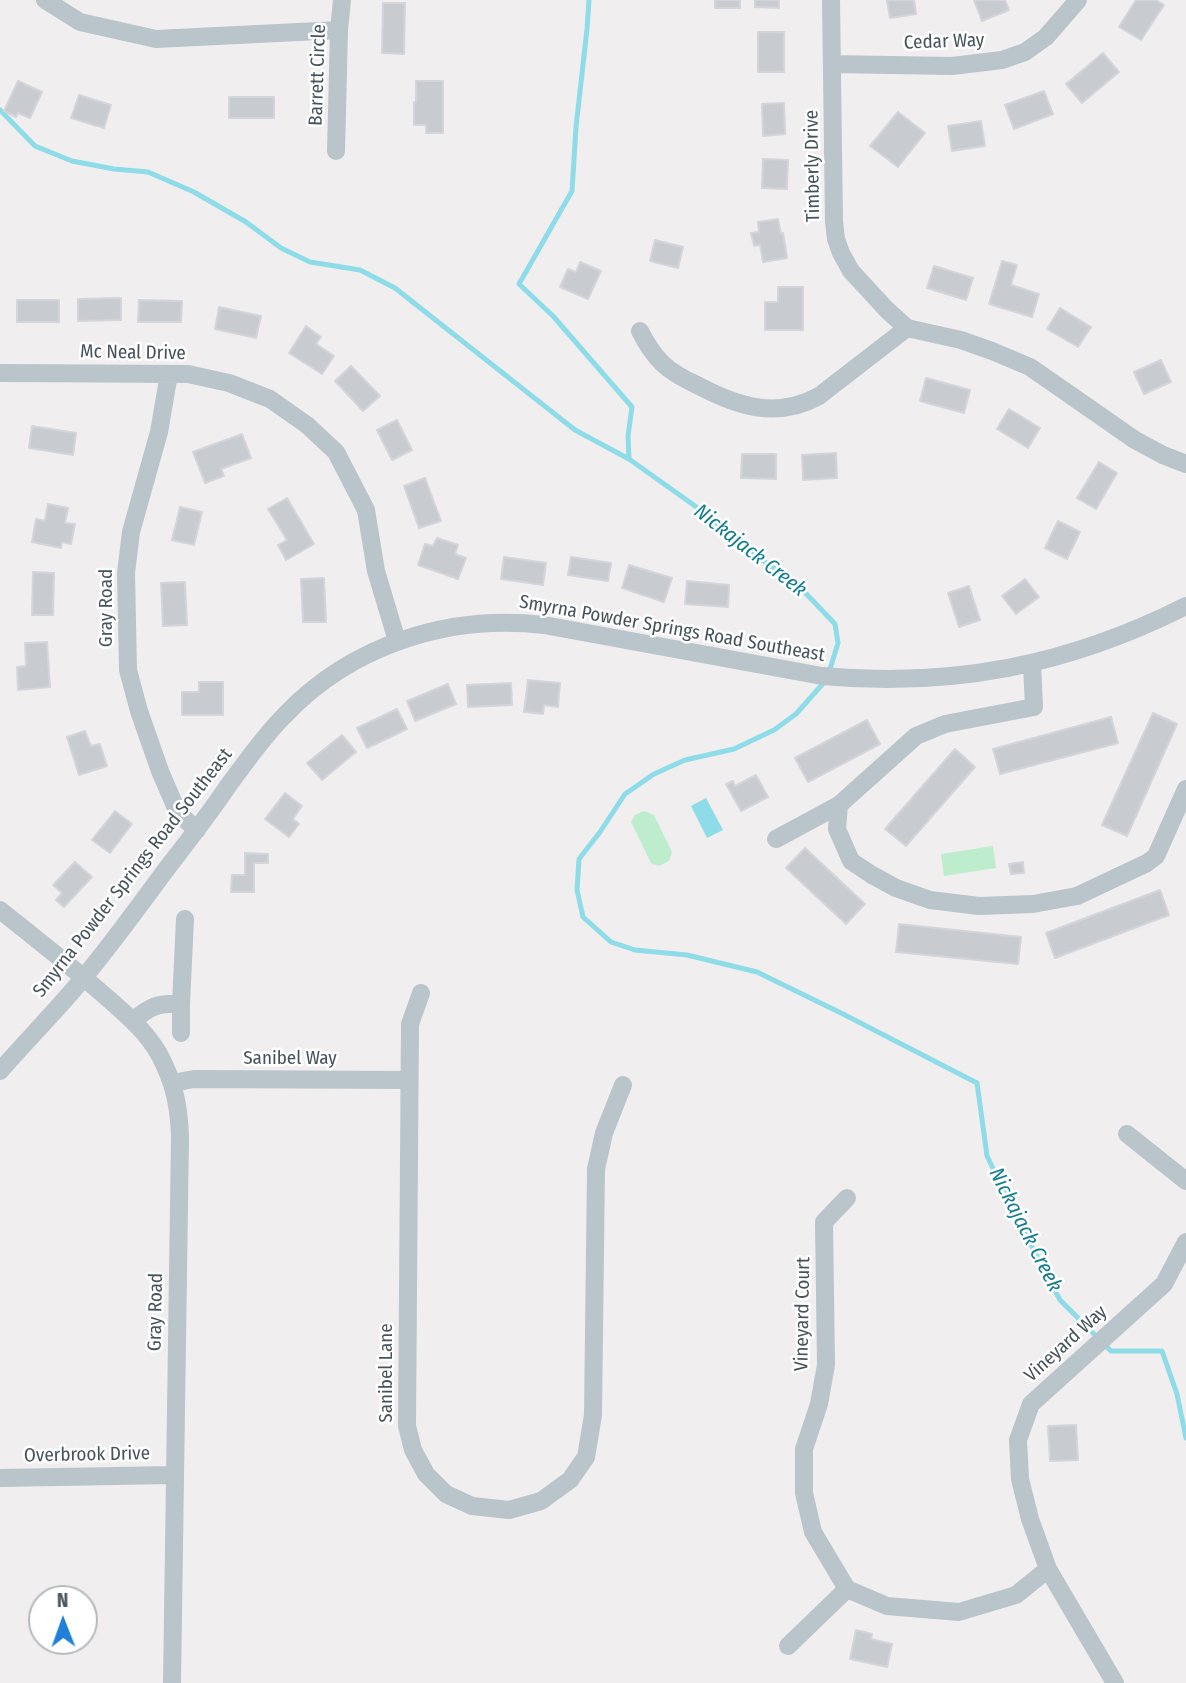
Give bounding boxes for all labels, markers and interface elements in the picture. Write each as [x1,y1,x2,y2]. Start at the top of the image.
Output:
street label: Barrett Circle [305,24,331,126]
street label: Cedar Way [903,29,985,55]
street label: Timberly Drive [801,110,825,222]
street label: Mc Neal Drive [80,341,186,365]
water label: Nickajack Creek [689,499,811,603]
street label: Gray Road [96,569,118,647]
street label: Smyrna Powder Springs Road Southeast [517,591,827,667]
street label: Smyrna Powder Springs Road Southeast [29,744,237,1002]
street label: Sanibel Way [243,1048,337,1070]
water label: Nickajack Creek [983,1164,1067,1296]
street label: Vineyard Court [791,1257,815,1371]
street label: Gray Road [144,1273,168,1351]
street label: Vineyard Way [1020,1301,1112,1387]
street label: Sanibel Lane [376,1323,398,1423]
street label: Overbrook Drive [24,1443,150,1467]
north arrow [28,1585,98,1655]
text: N [57,1589,69,1612]

